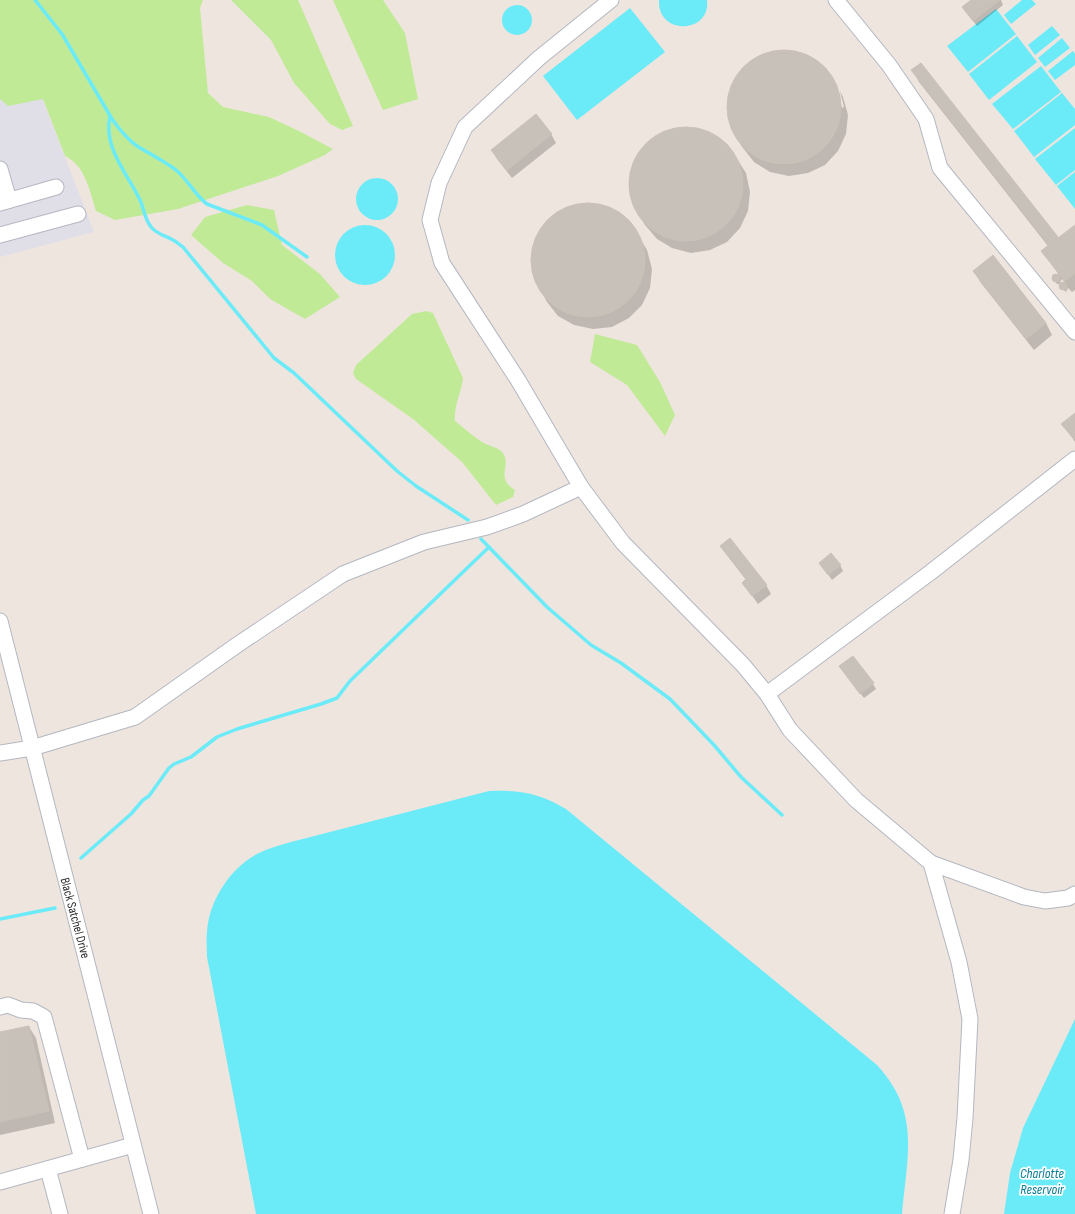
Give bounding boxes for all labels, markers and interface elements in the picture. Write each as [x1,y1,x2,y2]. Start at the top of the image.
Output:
street label: Black Satchel Drive [57,876,93,960]
water label: Charlotte Reservoir [1020,1165,1065,1198]

